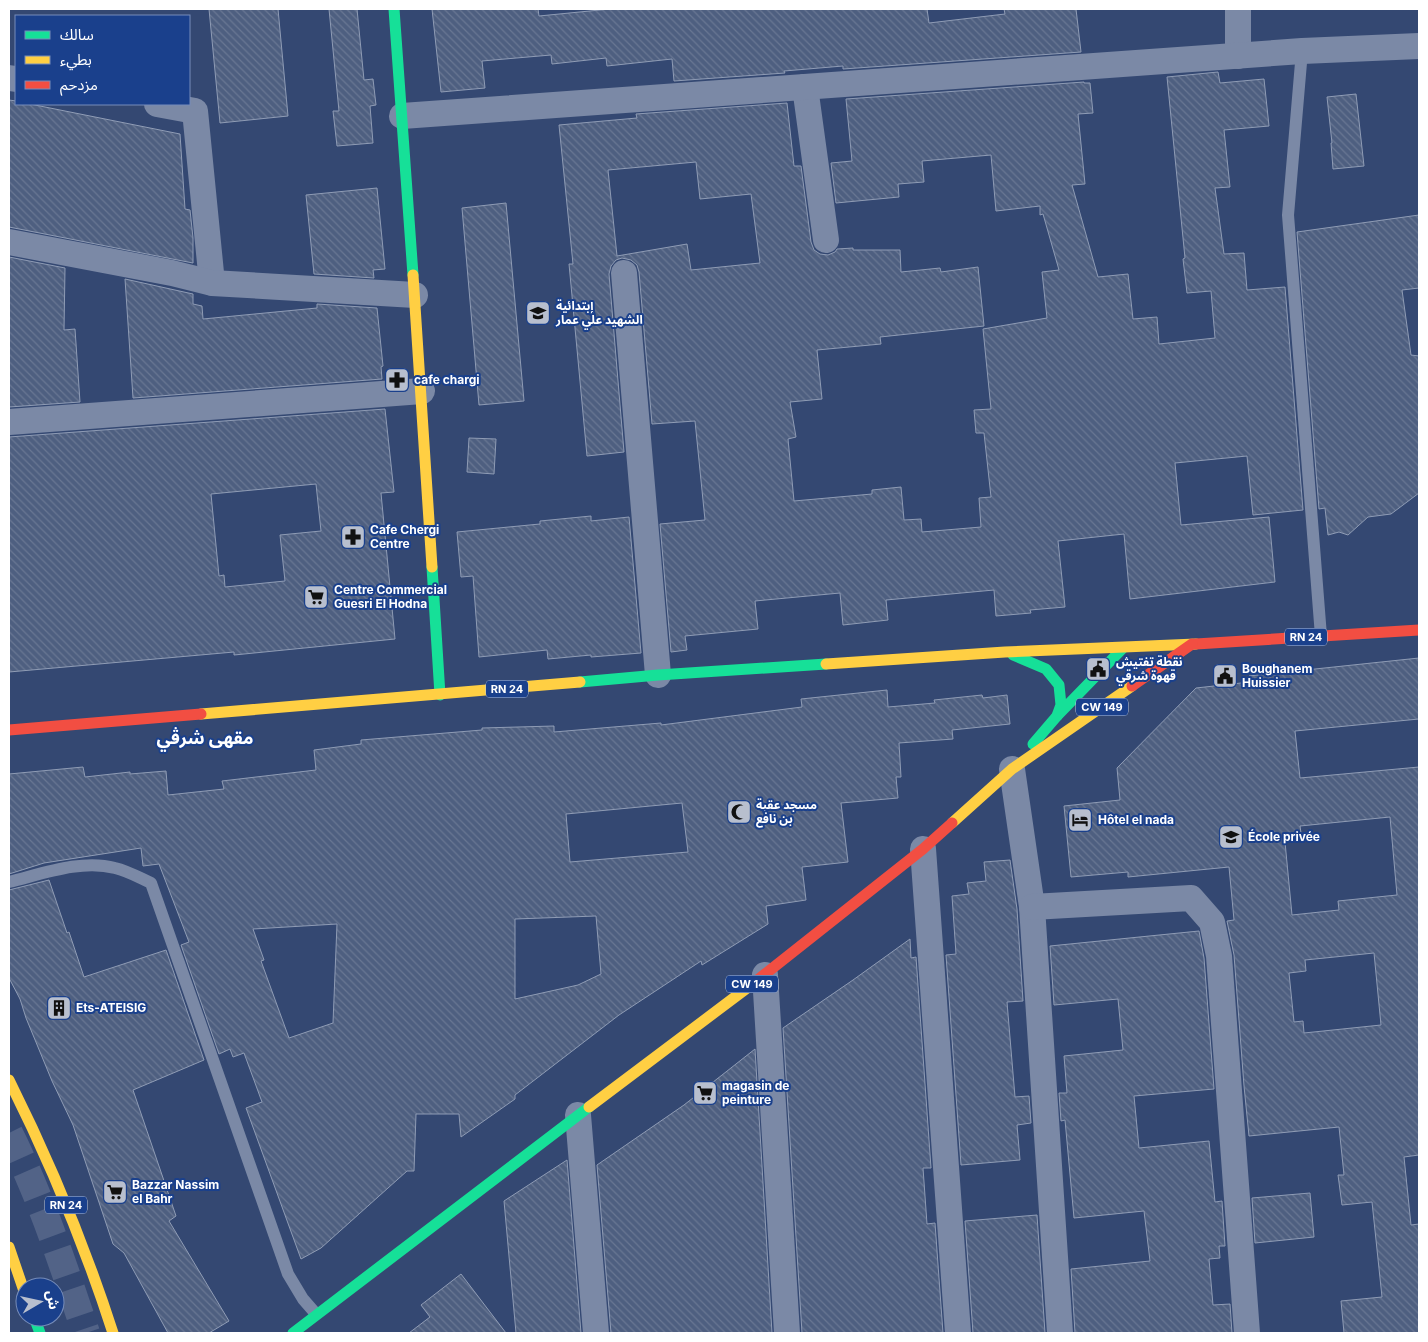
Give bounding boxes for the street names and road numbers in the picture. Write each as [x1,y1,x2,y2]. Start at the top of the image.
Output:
road number: RN 24 [1285,628,1327,646]
road number: RN 24 [486,681,528,698]
road number: CW 149 [1076,699,1128,716]
road number: CW 149 [726,976,778,992]
road number: RN 24 [45,1196,87,1214]

